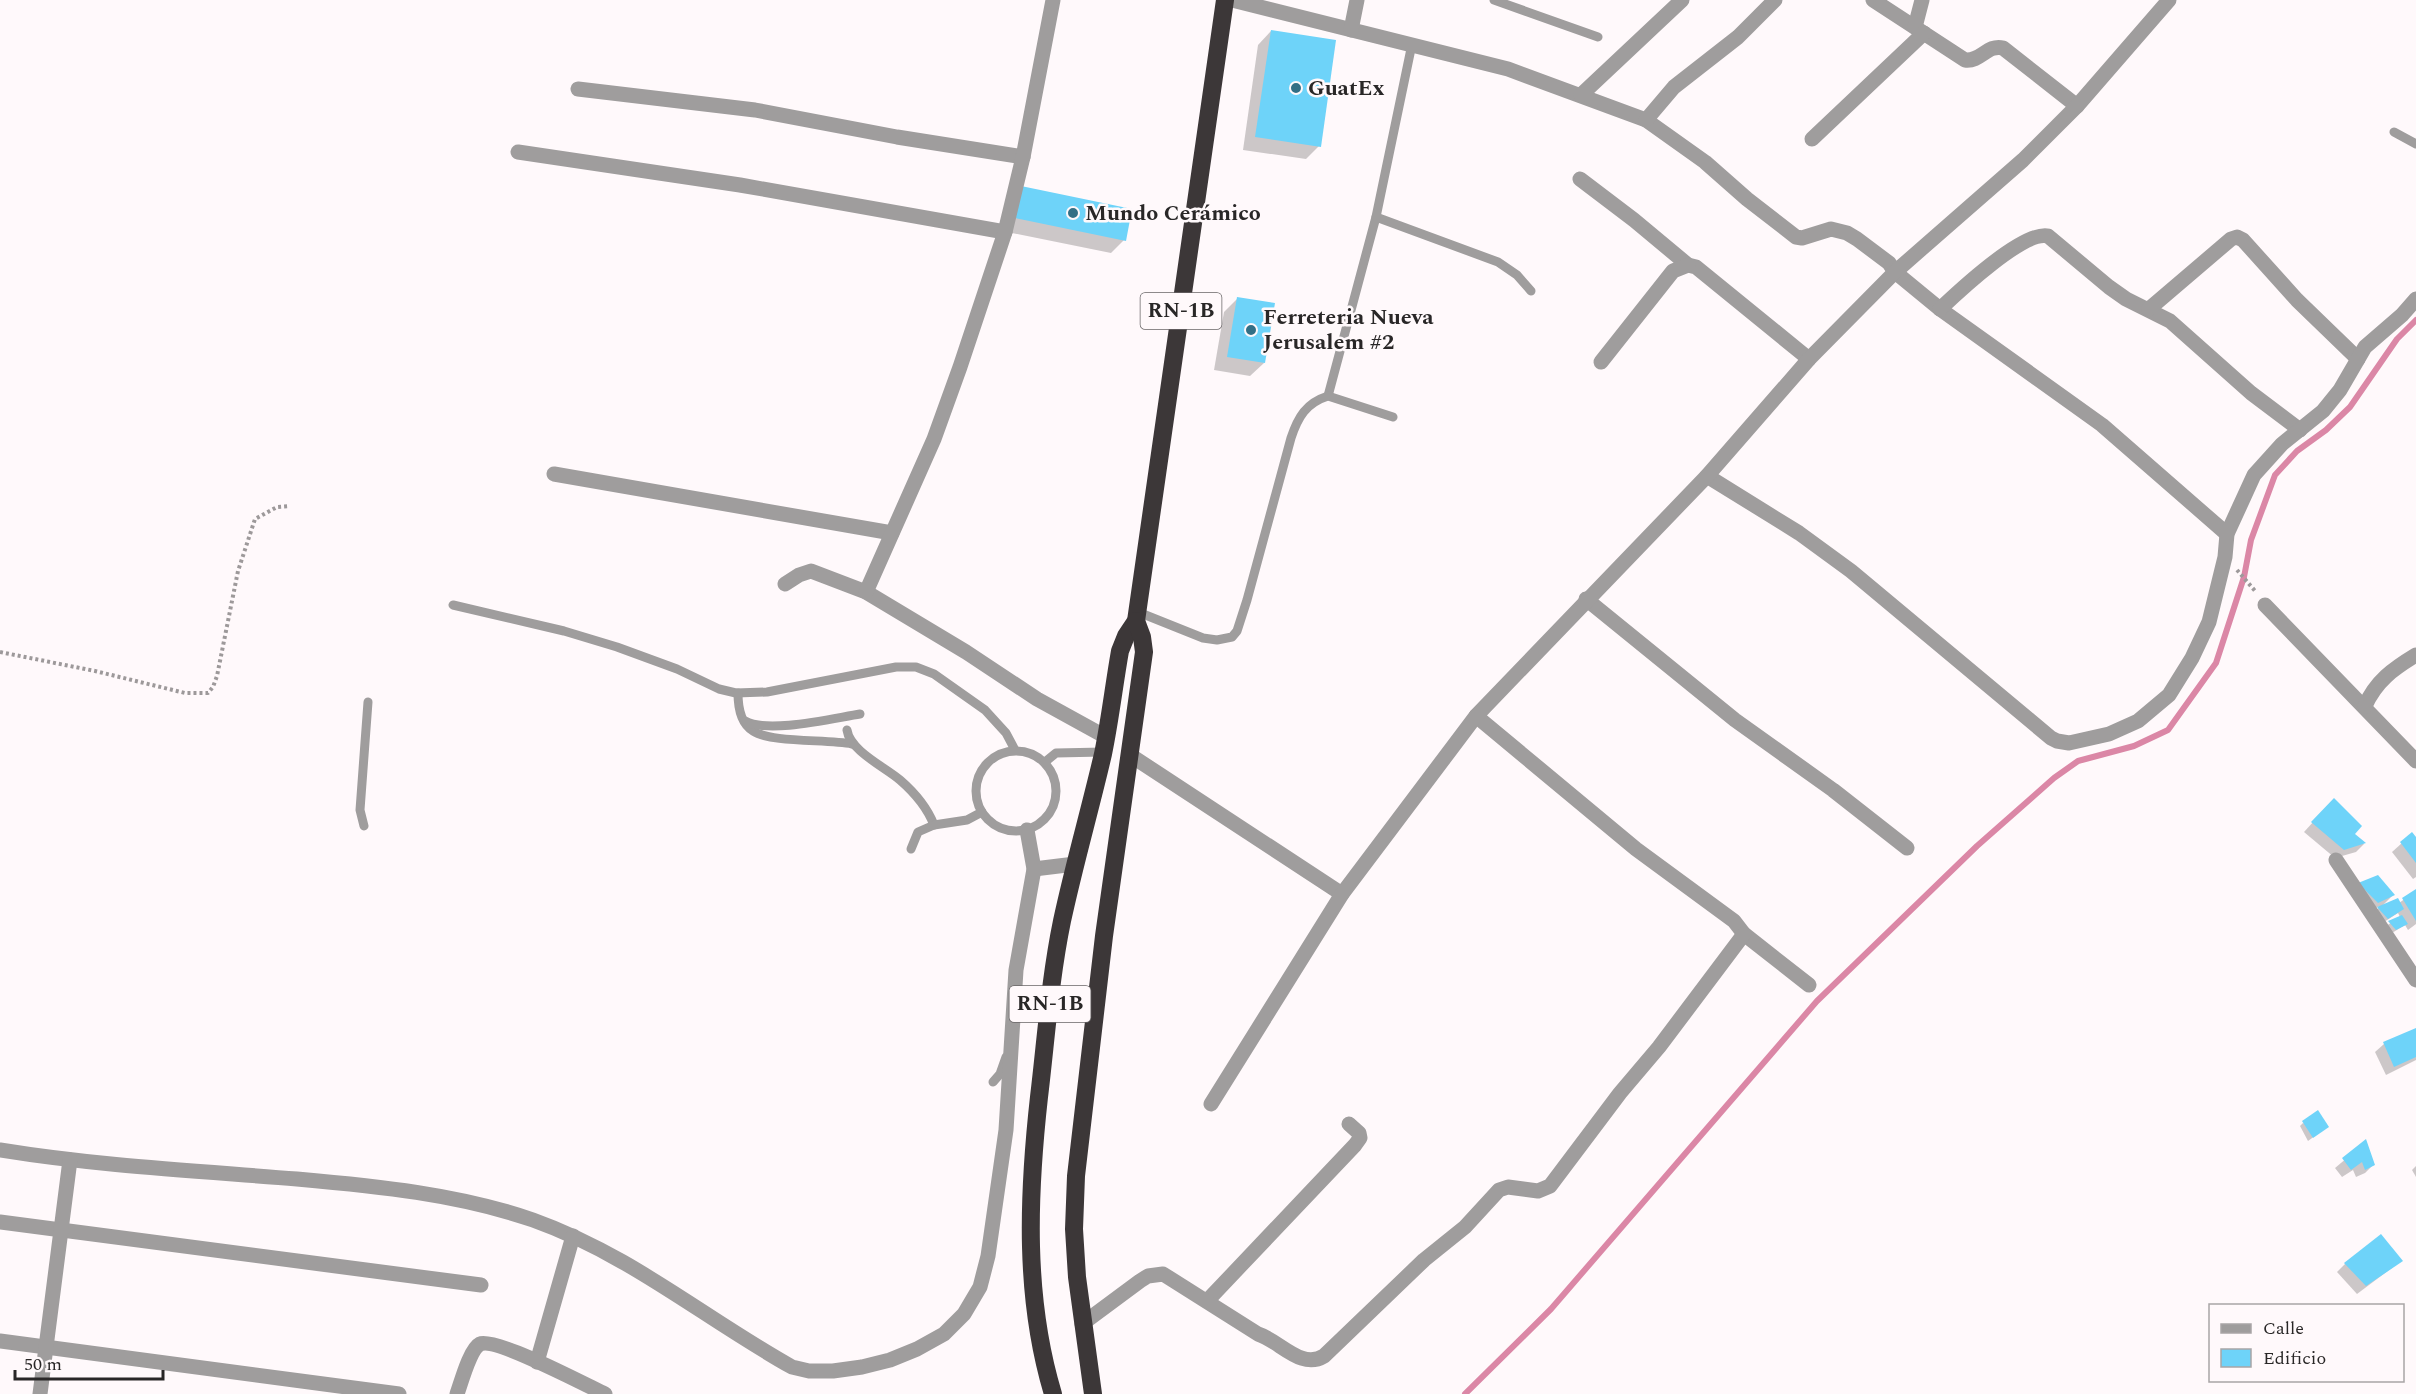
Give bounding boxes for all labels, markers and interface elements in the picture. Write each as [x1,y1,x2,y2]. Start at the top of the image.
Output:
place label: GuatEx [1308,72,1385,105]
marker: GuatEx [1289,81,1303,95]
place label: Mundo Cerámico [1085,197,1261,230]
marker: Mundo Cerámico [1066,206,1080,220]
road number: RN-1B [1140,293,1222,329]
place label: Ferreteria Nueva Jerusalem #2 [1263,301,1434,359]
marker: Ferreteria Nueva Jerusalem #2 [1244,323,1258,337]
road number: RN-1B [1010,986,1090,1022]
legend [2209,1304,2404,1382]
text: Calle [2263,1315,2304,1342]
scale bar [15,1343,164,1381]
text: Edificio [2263,1345,2326,1372]
text: 50 m [24,1351,62,1378]

